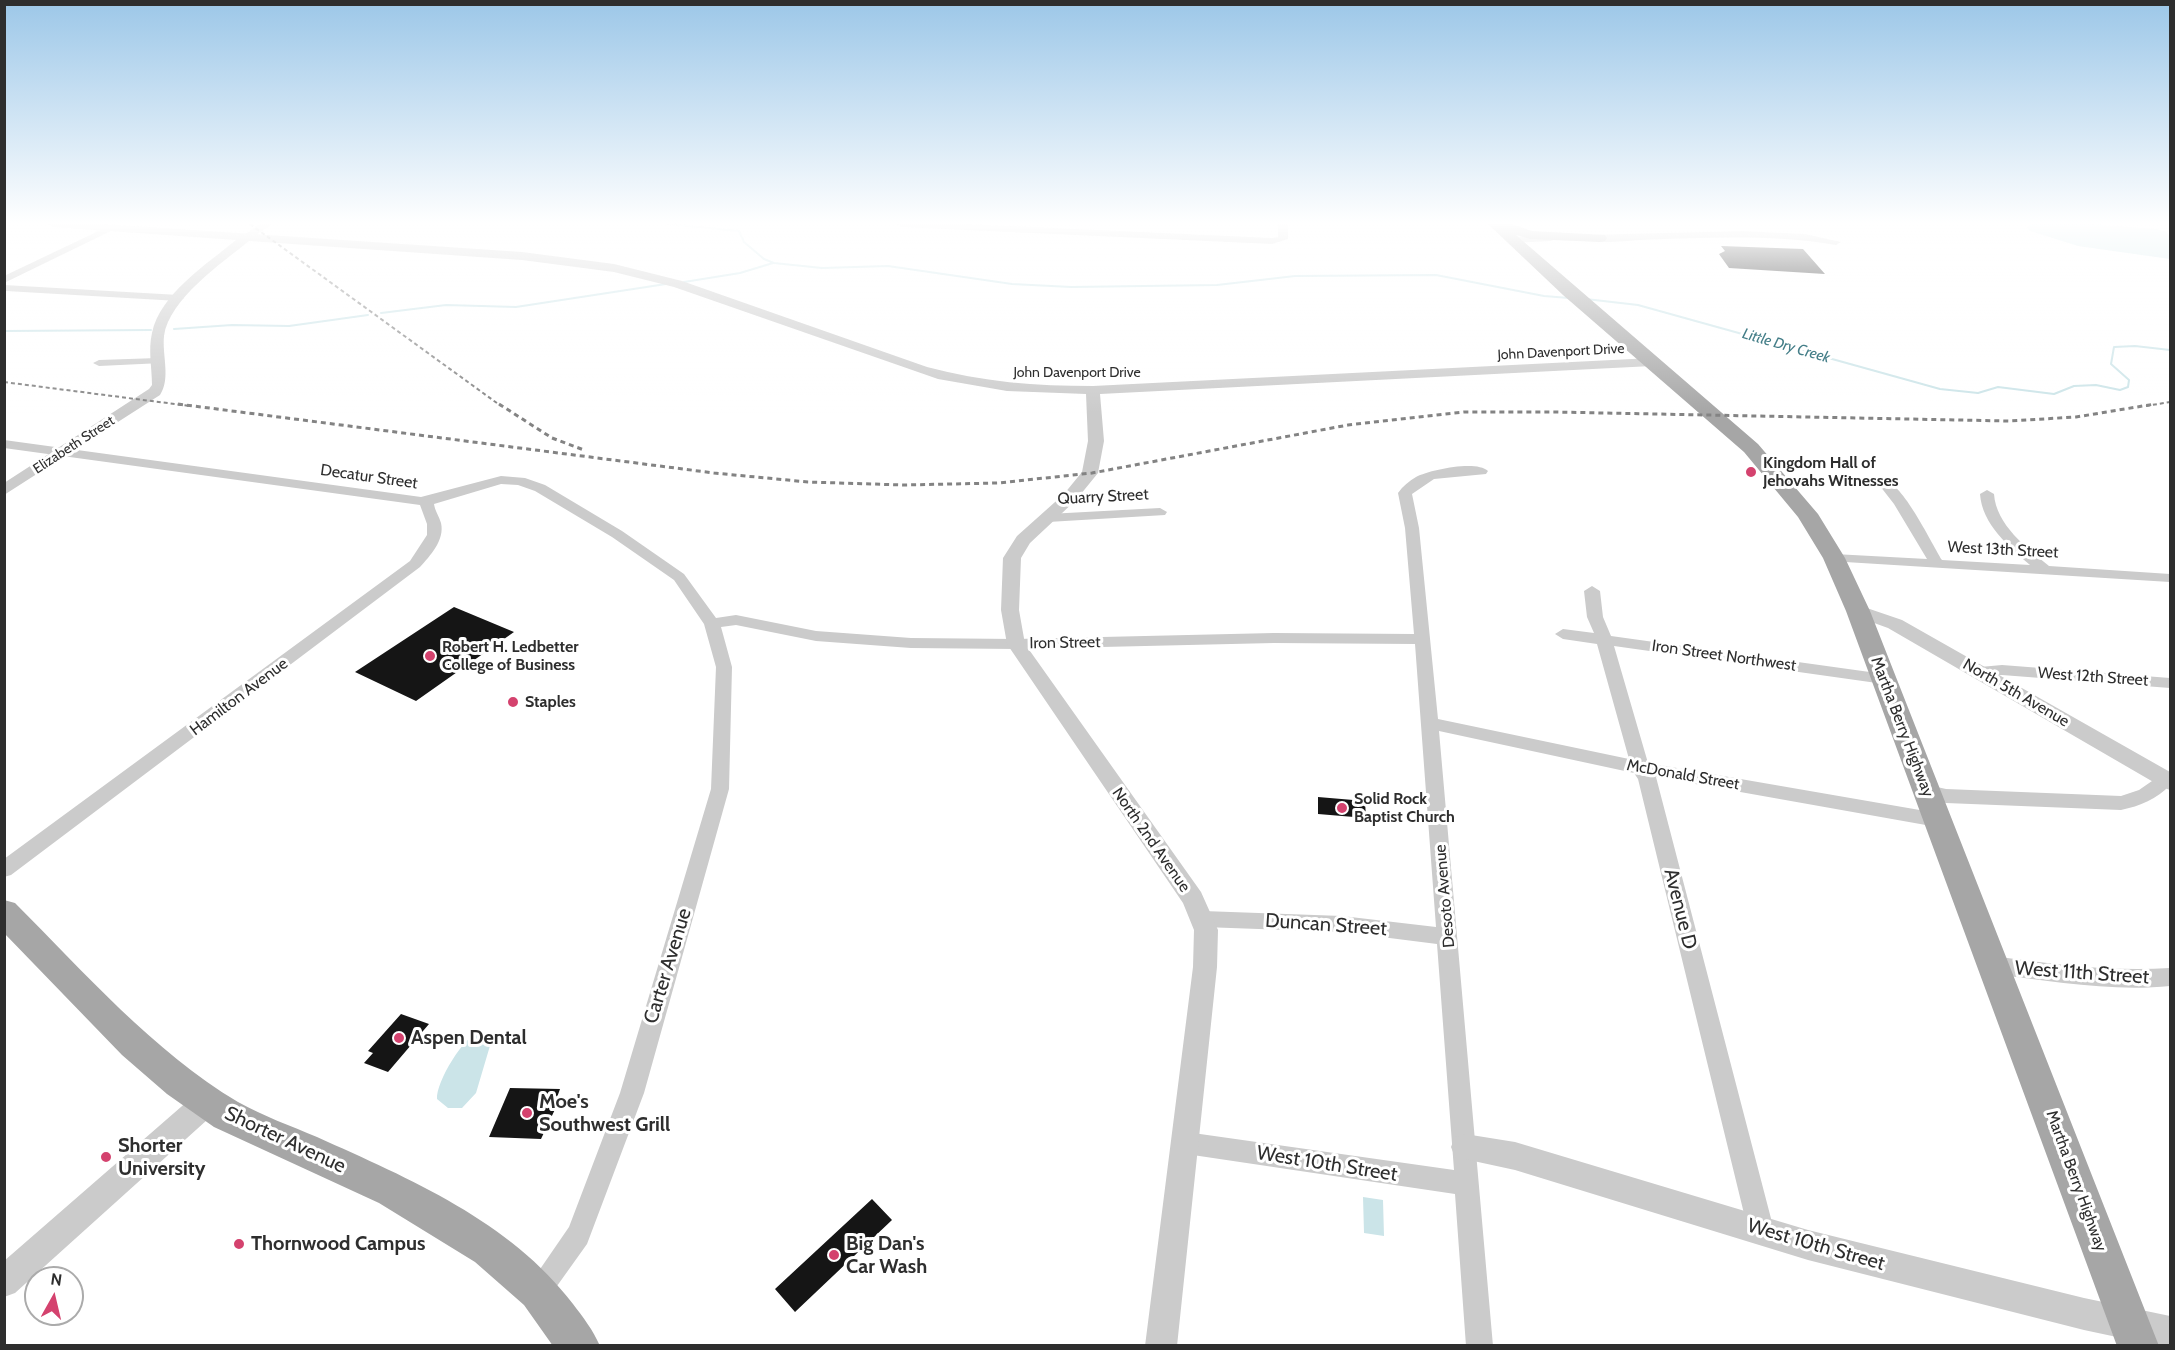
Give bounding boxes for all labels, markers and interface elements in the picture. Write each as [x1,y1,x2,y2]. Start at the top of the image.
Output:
water label: Little Dry Creek [1740,325,1832,367]
street label: John Davenport Drive [1497,340,1625,364]
street label: John Davenport Drive [1013,365,1141,381]
street label: Elizabeth Street [30,412,118,478]
place label: Kingdom Hall of Jehovahs Witnesses [1763,453,1899,491]
street label: Decatur Street [319,461,419,493]
marker: Kingdom Hall of Jehovahs Witnesses [1744,465,1758,479]
street label: Quarry Street [1057,485,1149,509]
street label: West 13th Street [1947,538,2059,562]
street label: Iron Street [1029,633,1101,653]
street label: Iron Street Northwest [1651,636,1797,676]
place label: Robert H. Ledbetter College of Business [442,637,579,675]
marker: Robert H. Ledbetter College of Business [423,649,437,663]
street label: Hamilton Avenue [186,654,292,740]
street label: Martha Berry Highway [1866,654,1938,800]
street label: North 5th Avenue [1959,655,2073,731]
street label: West 12th Street [2037,664,2149,690]
place label: Staples [525,692,576,712]
marker: Staples [506,695,520,709]
street label: McDonald Street [1625,756,1741,794]
street label: North 2nd Avenue [1108,784,1194,896]
place label: Solid Rock Baptist Church [1354,789,1455,827]
marker: Solid Rock Baptist Church [1335,801,1349,815]
street label: Desoto Avenue [1431,844,1459,948]
street label: Avenue D [1658,866,1702,952]
street label: Carter Avenue [639,905,697,1027]
street label: Duncan Street [1264,909,1388,941]
street label: West 11th Street [2014,956,2150,990]
place label: Aspen Dental [411,1026,527,1050]
marker: Aspen Dental [392,1031,406,1045]
place label: Moe's Southwest Grill [539,1090,670,1137]
street label: Shorter Avenue [221,1101,349,1179]
marker: Moe's Southwest Grill [520,1106,534,1120]
street label: Martha Berry Highway [2042,1108,2110,1254]
place label: Shorter University [118,1134,205,1181]
street label: West 10th Street [1255,1141,1399,1187]
marker: Shorter University [99,1150,113,1164]
street label: West 10th Street [1745,1214,1887,1276]
place label: Thornwood Campus [251,1232,425,1256]
place label: Big Dan's Car Wash [846,1232,927,1279]
marker: Thornwood Campus [232,1237,246,1251]
marker: Big Dan's Car Wash [827,1248,841,1262]
north arrow [24,1266,84,1326]
text: N [49,1269,63,1290]

